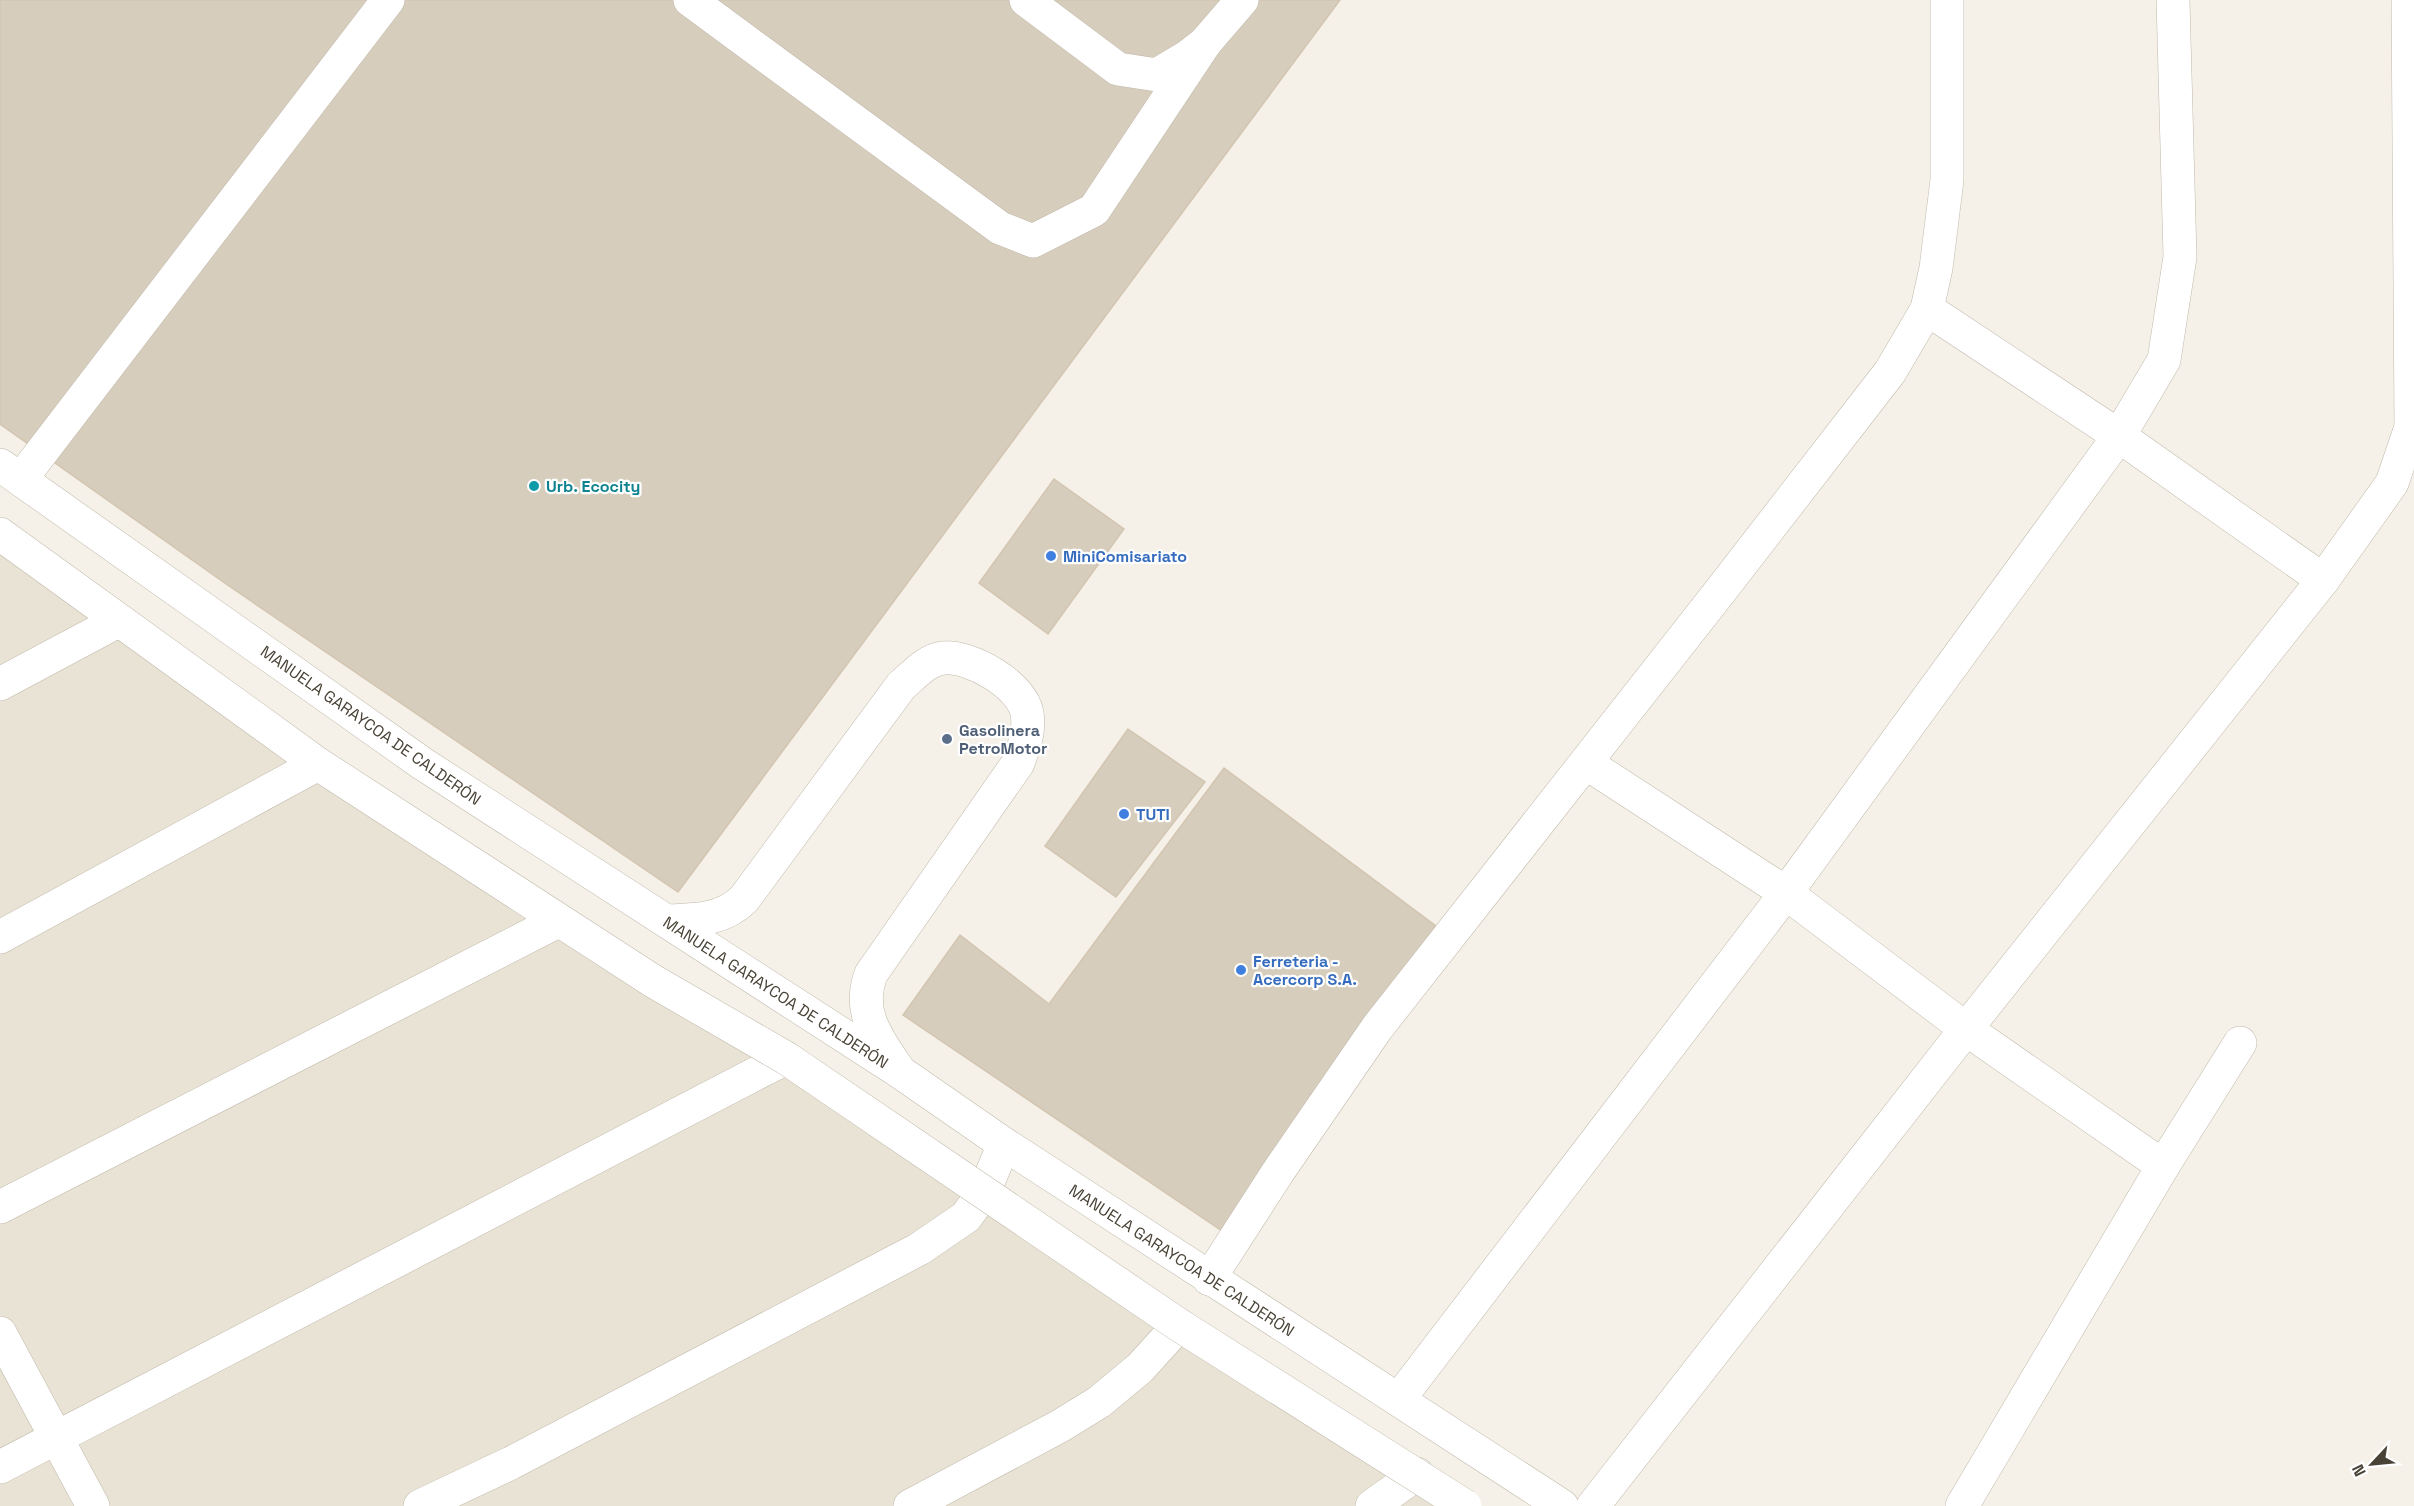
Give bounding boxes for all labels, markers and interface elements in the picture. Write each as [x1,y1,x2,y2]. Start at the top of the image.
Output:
place label: Urb. Ecocity [546,476,640,497]
marker: Urb. Ecocity [527,479,541,493]
place label: MiniComisariato [1063,546,1187,567]
marker: MiniComisariato [1044,549,1058,563]
street label: MANUELA GARAYCOA DE CALDERÓN [256,641,485,810]
place label: Gasolinera PetroMotor [959,720,1047,759]
marker: Gasolinera PetroMotor [940,732,954,746]
place label: TUTI [1136,804,1170,825]
marker: TUTI [1117,807,1131,821]
street label: MANUELA GARAYCOA DE CALDERÓN [659,912,892,1073]
place label: Ferreteria - Acercorp S.A. [1253,951,1357,990]
marker: Ferreteria - Acercorp S.A. [1234,963,1248,977]
street label: MANUELA GARAYCOA DE CALDERÓN [1065,1180,1298,1341]
north arrow [2342,1434,2402,1494]
text: N [2347,1461,2371,1480]

